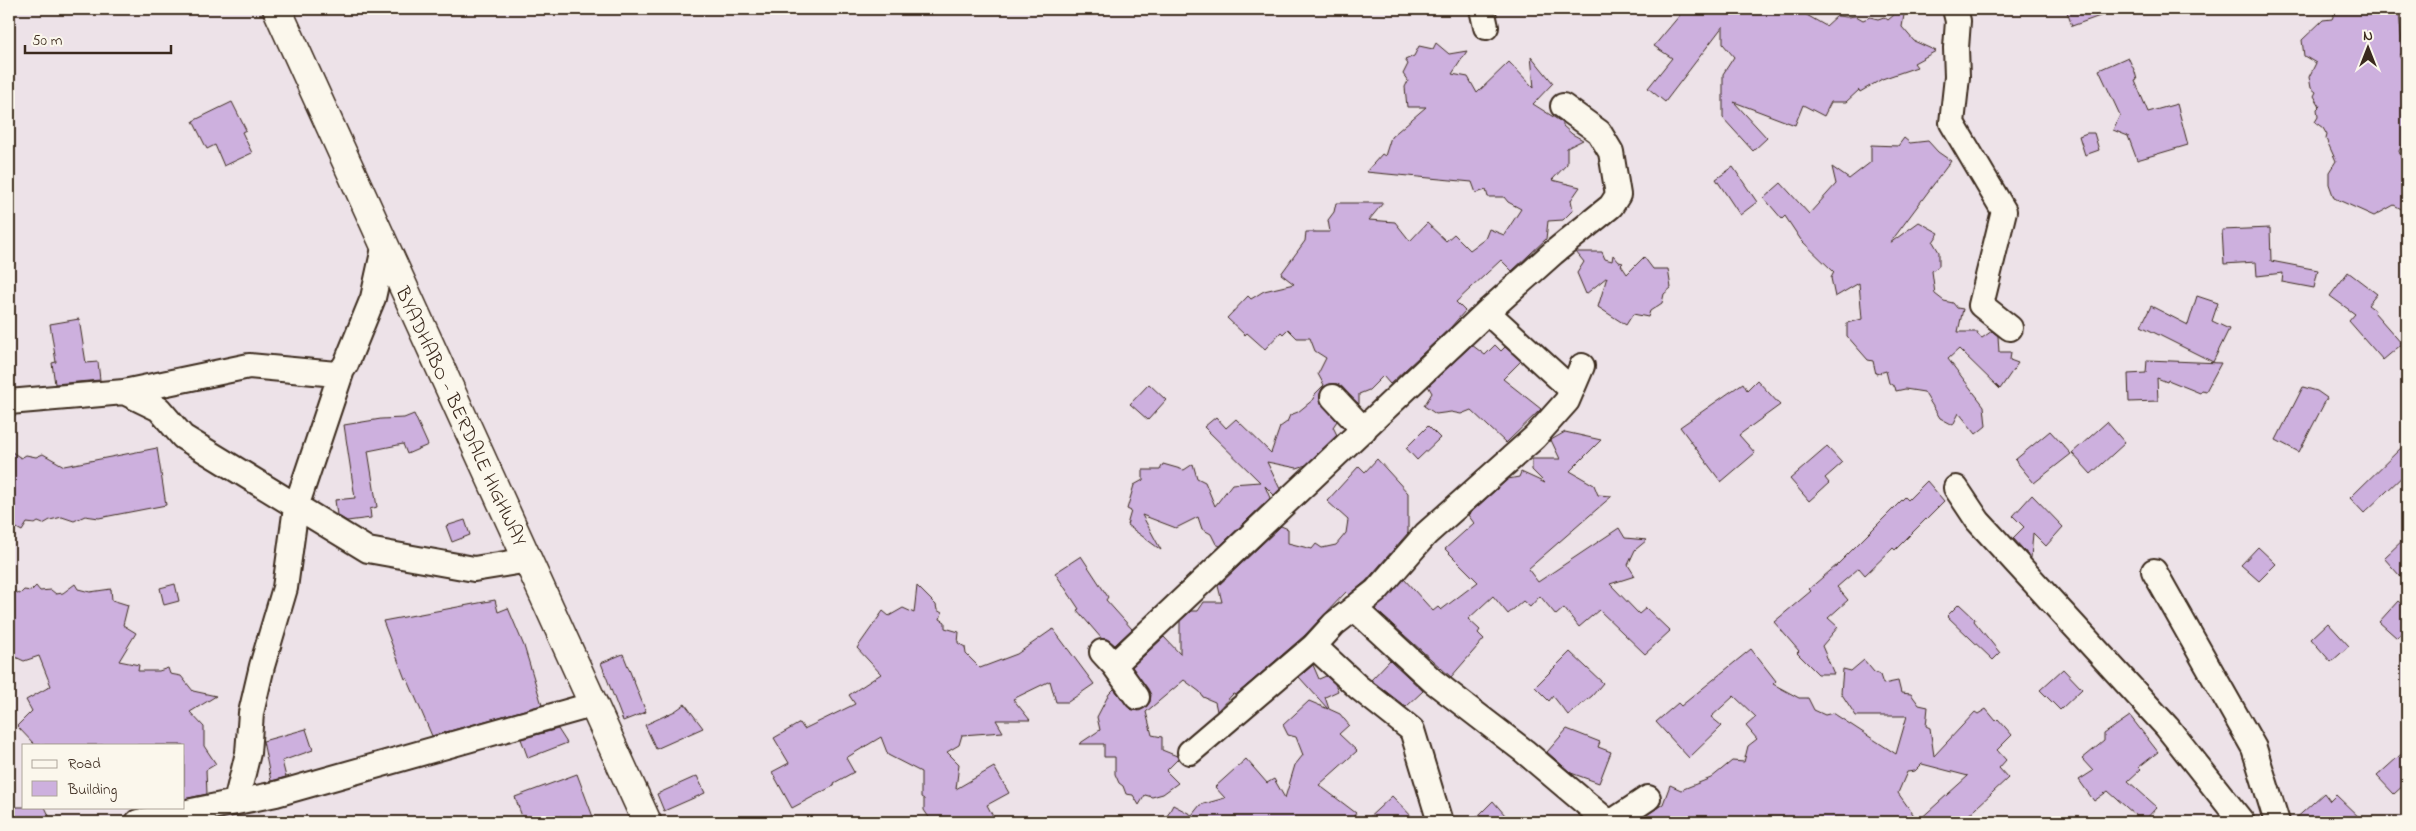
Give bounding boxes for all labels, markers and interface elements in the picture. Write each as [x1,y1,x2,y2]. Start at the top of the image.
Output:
scale bar [25,22,171,54]
north arrow [2344,22,2394,72]
text: N [2363,26,2373,47]
text: 50 m [32,30,63,52]
street label: BYADHABO - BERDALE HIGHWAY [386,282,533,552]
legend [22,744,185,808]
text: Road [68,753,101,775]
text: Building [67,779,117,802]

